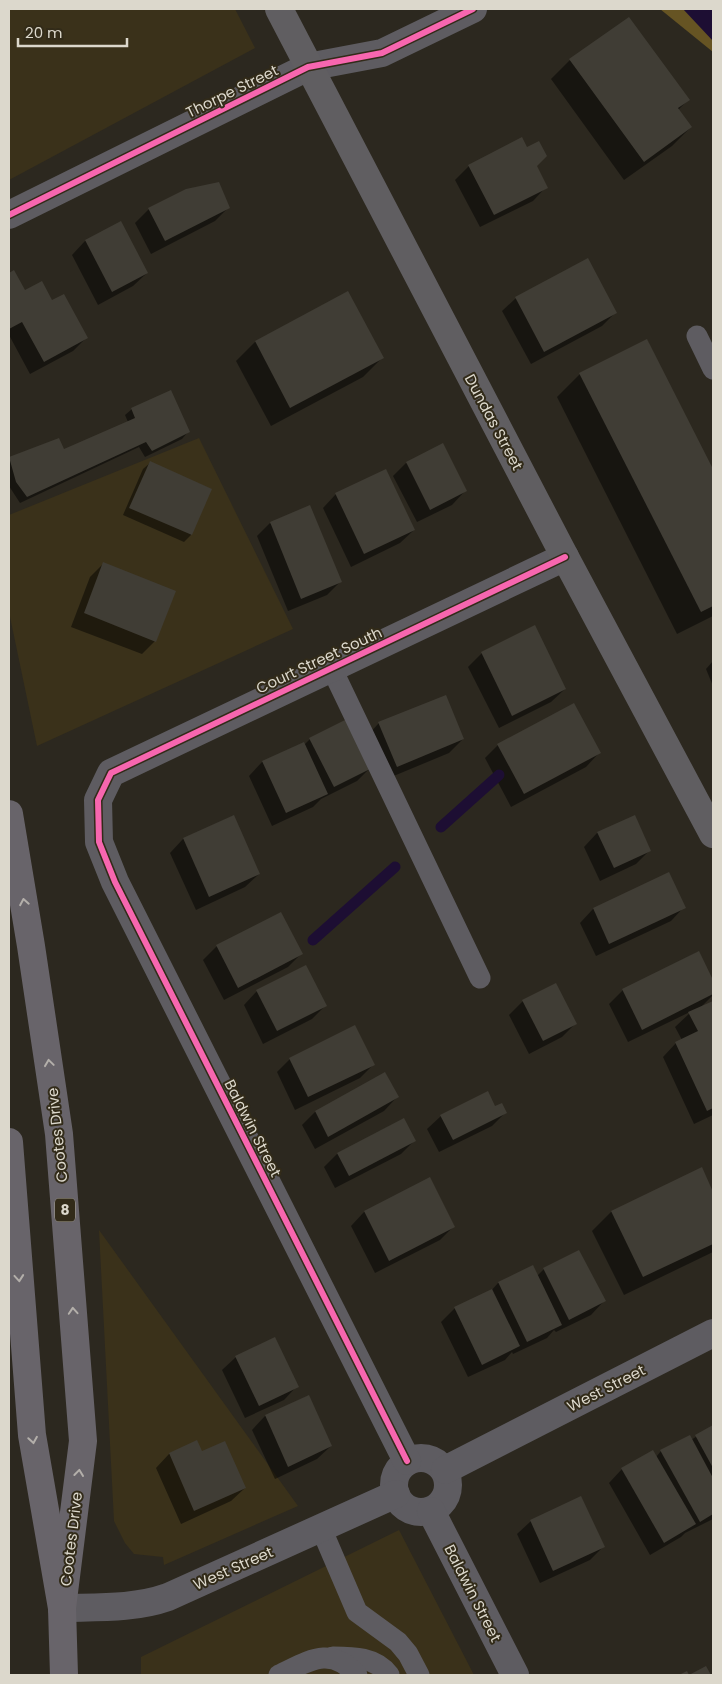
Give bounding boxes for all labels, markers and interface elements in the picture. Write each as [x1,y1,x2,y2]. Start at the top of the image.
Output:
scale bar [18,15,126,47]
text: 20 m [25,22,63,43]
street label: Thorpe Street [182,60,282,122]
street label: Dundas Street [460,370,528,474]
street label: Court Street South [253,622,385,698]
one-way arrow [19,898,29,907]
one-way arrow [44,1058,54,1067]
street label: Baldwin Street [219,1076,287,1180]
street label: Cootes Drive [42,1087,72,1183]
road number: 8 [55,1198,75,1222]
one-way arrow [14,1274,25,1282]
one-way arrow [68,1307,79,1315]
street label: West Street [563,1359,649,1417]
one-way arrow [27,1436,38,1444]
one-way arrow [73,1469,84,1477]
street label: Cootes Drive [55,1491,87,1587]
street label: West Street [190,1541,276,1595]
street label: Baldwin Street [439,1541,507,1645]

